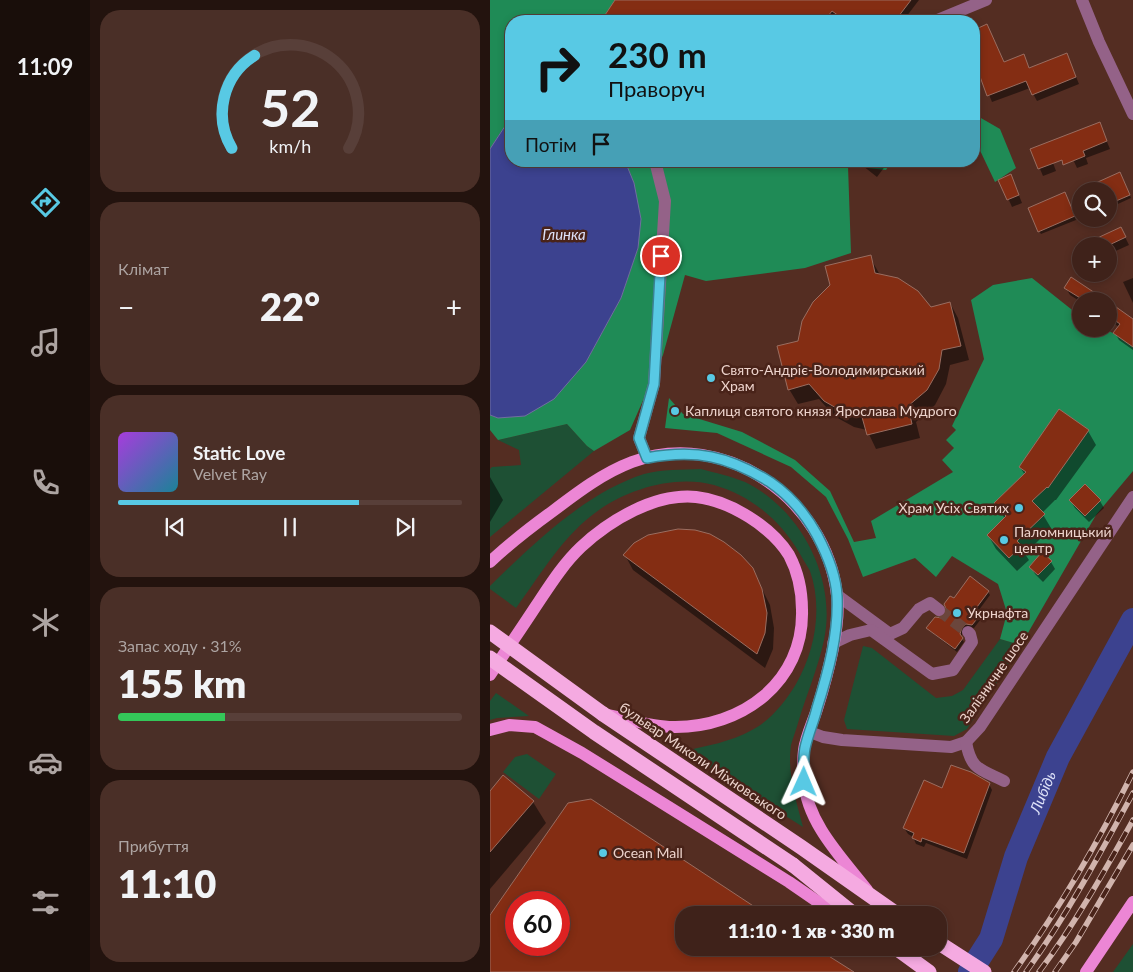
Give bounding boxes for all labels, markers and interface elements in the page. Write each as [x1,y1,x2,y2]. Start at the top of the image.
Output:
text: 230 m [608,33,707,75]
icon: right [525,35,590,100]
text: 11:09 [17,53,73,80]
text: Праворуч [608,75,705,102]
text: 52 [260,76,320,138]
icon: arrive [587,130,615,158]
text: Потім [525,133,577,156]
text: km/h [269,135,311,157]
map controls [1072,182,1117,337]
button: search [1072,182,1117,227]
icon: directions [28,185,63,220]
water label: Глинка [542,225,586,243]
pin [640,235,682,277]
button: + [1072,237,1117,282]
icon: arrive [647,242,675,270]
text: Клімат [118,259,169,278]
text: 22° [260,283,320,329]
text: − [118,290,134,324]
text: + [446,290,462,324]
button: − [1072,292,1117,337]
icon: music [28,325,63,360]
place label: Свято-Андріє-Володимирський Храм [721,361,925,394]
marker: Свято-Андріє-Володимирський Храм [705,372,717,384]
place label: Каплиця святого князя Ярослава Мудрого [685,402,957,419]
marker: Каплиця святого князя Ярослава Мудрого [669,405,681,417]
text: Static Love [193,441,285,464]
text: Velvet Ray [193,464,267,483]
icon: phone [28,465,63,500]
place label: Храм Усіх Святих [898,499,1009,516]
marker: Храм Усіх Святих [1013,502,1025,514]
icon: previous [161,513,189,541]
icon: pause [276,513,304,541]
icon: next [391,513,419,541]
place label: Паломницький центр [1014,523,1112,556]
marker: Паломницький центр [998,534,1010,546]
place label: Укрнафта [967,604,1028,621]
icon: climate [28,605,63,640]
marker: Укрнафта [951,607,963,619]
street label: Залізничне шосе [956,628,1032,726]
text: Запас ходу · 31% [118,636,242,655]
text: 155 km [118,660,246,706]
street label: бульвар Миколи Міхновського [617,698,790,823]
icon: car [28,745,63,780]
position arrow [777,755,829,807]
water label: Либідь [1025,768,1059,817]
text: Прибуття [118,836,189,855]
place label: Ocean Mall [613,844,683,861]
marker: Ocean Mall [597,847,609,859]
text: 11:10 [118,860,216,906]
icon: filters [28,885,63,920]
speed limit sign: 60 [505,891,570,956]
text: 11:10 · 1 хв · 330 m [728,919,894,942]

